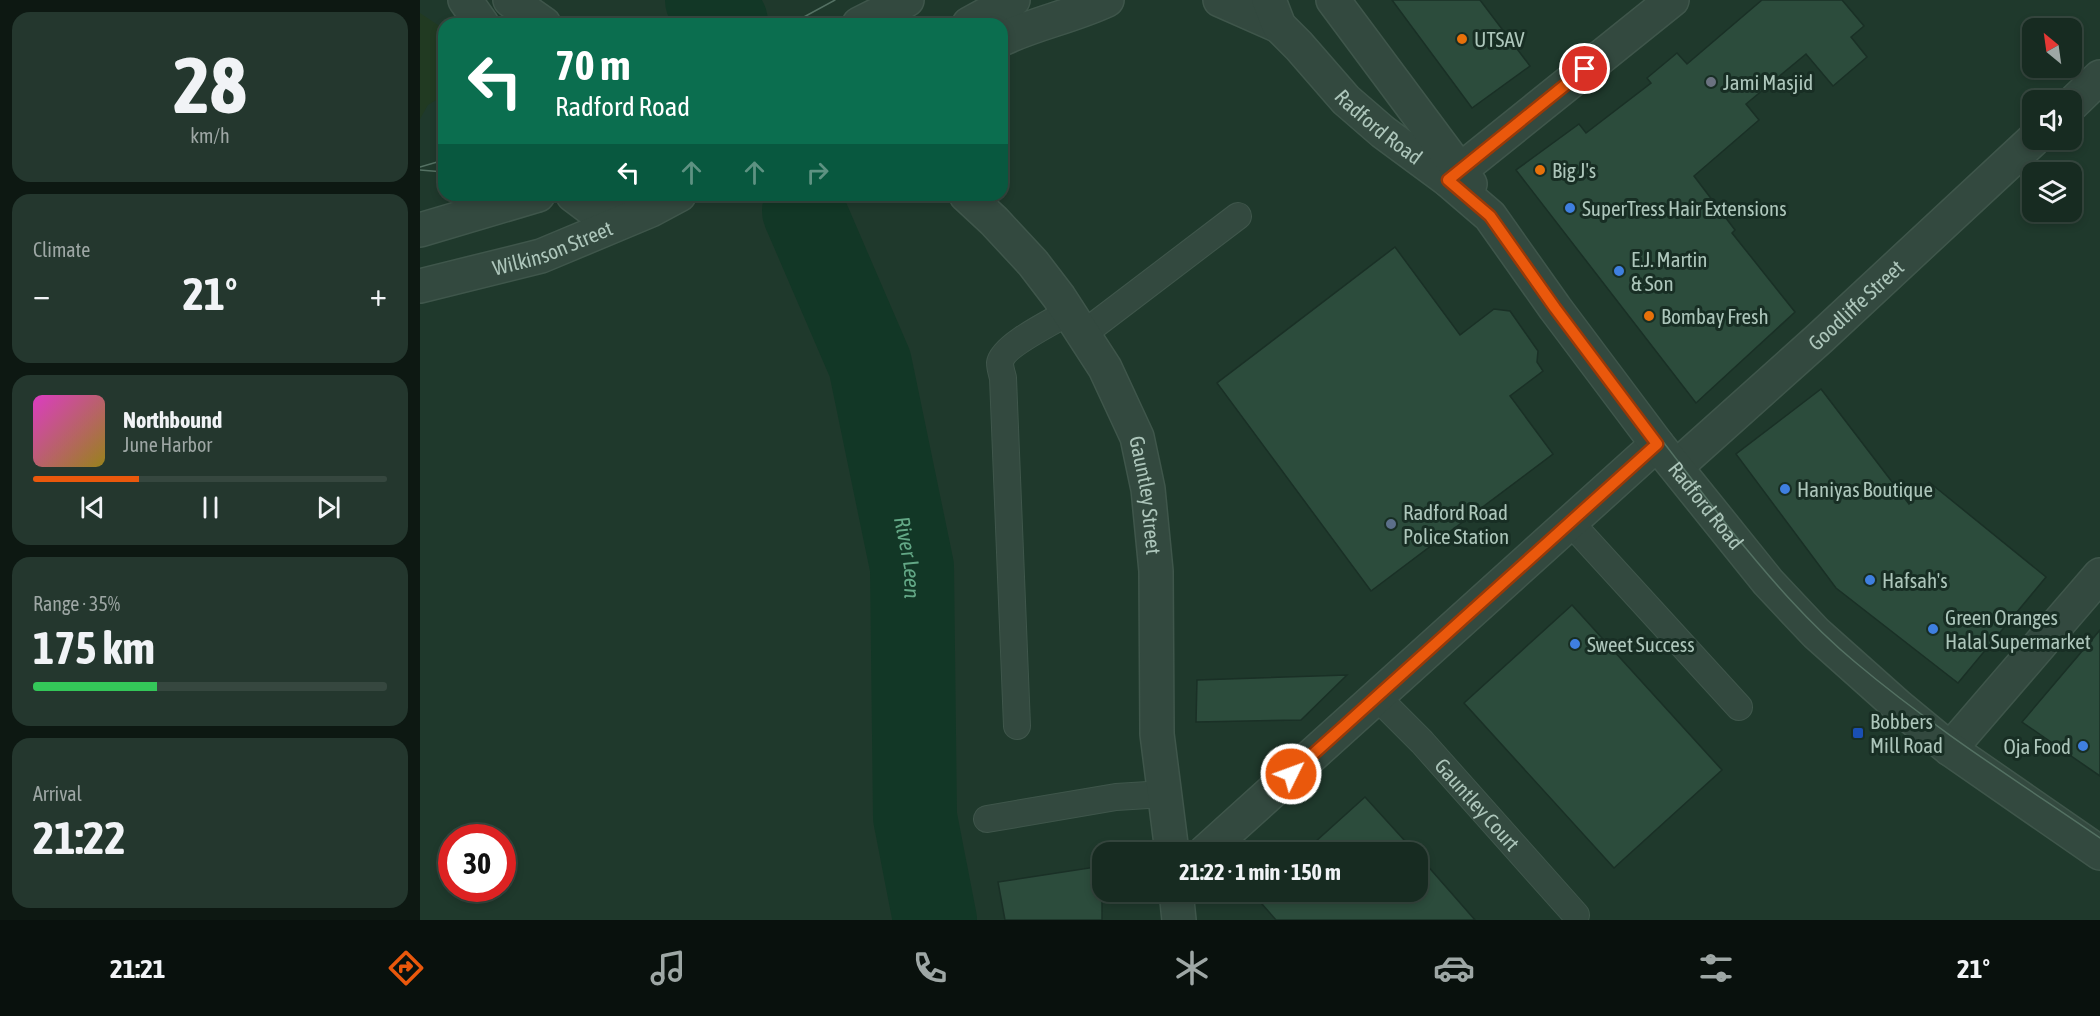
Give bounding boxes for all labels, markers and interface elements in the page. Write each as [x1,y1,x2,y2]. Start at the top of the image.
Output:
north arrow [2022,18,2082,78]
map controls [2022,18,2082,222]
place label: UTSAV [1474,27,1525,51]
marker: UTSAV [1455,32,1469,46]
text: 28 [173,40,247,130]
text: 70 m [555,41,630,89]
icon: left [456,42,534,120]
pin [1559,43,1610,94]
icon: arrive [1568,52,1601,85]
place label: Jami Masjid [1723,70,1813,94]
marker: Jami Masjid [1704,75,1718,89]
street label: Radford Road [1330,84,1427,169]
button: sound [2022,90,2082,150]
text: Radford Road [555,91,690,122]
text: km/h [190,124,230,147]
icon: left [612,156,645,189]
icon: ahead [675,156,708,189]
icon: ahead [738,156,771,189]
icon: right [801,156,834,189]
place label: Big J's [1552,158,1596,182]
button: layers [2022,162,2082,222]
marker: Big J's [1533,163,1547,177]
place label: SuperTress Hair Extensions [1582,196,1787,220]
marker: SuperTress Hair Extensions [1563,201,1577,215]
street label: Wilkinson Street [490,216,616,280]
text: Climate [33,238,90,261]
place label: E.J. Martin & Son [1631,247,1707,295]
street label: Goodliffe Street [1803,255,1908,355]
marker: E.J. Martin & Son [1612,264,1626,278]
text: 21° [183,268,237,320]
text: − [33,275,50,313]
text: + [370,275,387,313]
place label: Bombay Fresh [1661,304,1769,328]
marker: Bombay Fresh [1642,309,1656,323]
text: Northbound [123,407,222,433]
text: June Harbor [123,433,212,456]
street label: Gauntley Street [1125,434,1166,556]
street label: Radford Road [1664,457,1749,554]
place label: Haniyas Boutique [1797,477,1933,501]
marker: Haniyas Boutique [1778,482,1792,496]
icon: previous [76,491,109,524]
icon: pause [194,491,227,524]
icon: next [312,491,345,524]
place label: Radford Road Police Station [1403,500,1509,548]
water label: River Leen [889,514,925,599]
marker: Radford Road Police Station [1384,517,1398,531]
place label: Hafsah's [1882,568,1948,592]
marker: Hafsah's [1863,573,1877,587]
text: Range · 35% [33,592,120,615]
place label: Green Oranges Halal Supermarket [1945,605,2091,653]
text: 175 km [33,622,155,674]
marker: Green Oranges Halal Supermarket [1926,622,1940,636]
place label: Sweet Success [1587,632,1695,656]
marker: Sweet Success [1568,637,1582,651]
place label: Bobbers Mill Road [1870,709,1943,757]
marker: Bobbers Mill Road [1851,726,1865,740]
place label: Oja Food [2004,734,2071,758]
marker: Oja Food [2076,739,2090,753]
position arrow [1259,742,1323,806]
street label: Gauntley Court [1430,753,1525,855]
text: Arrival [33,782,82,805]
text: 21:22 [33,812,126,864]
speed limit sign: 30 [438,824,516,902]
text: 21:22 · 1 min · 150 m [1179,859,1341,885]
icon: directions [385,947,427,989]
icon: music [647,947,689,989]
icon: phone [909,947,951,989]
icon: climate [1171,947,1213,989]
icon: car [1433,947,1475,989]
icon: filters [1695,947,1737,989]
text: 21:21 [110,953,166,984]
text: 21° [1957,953,1990,984]

